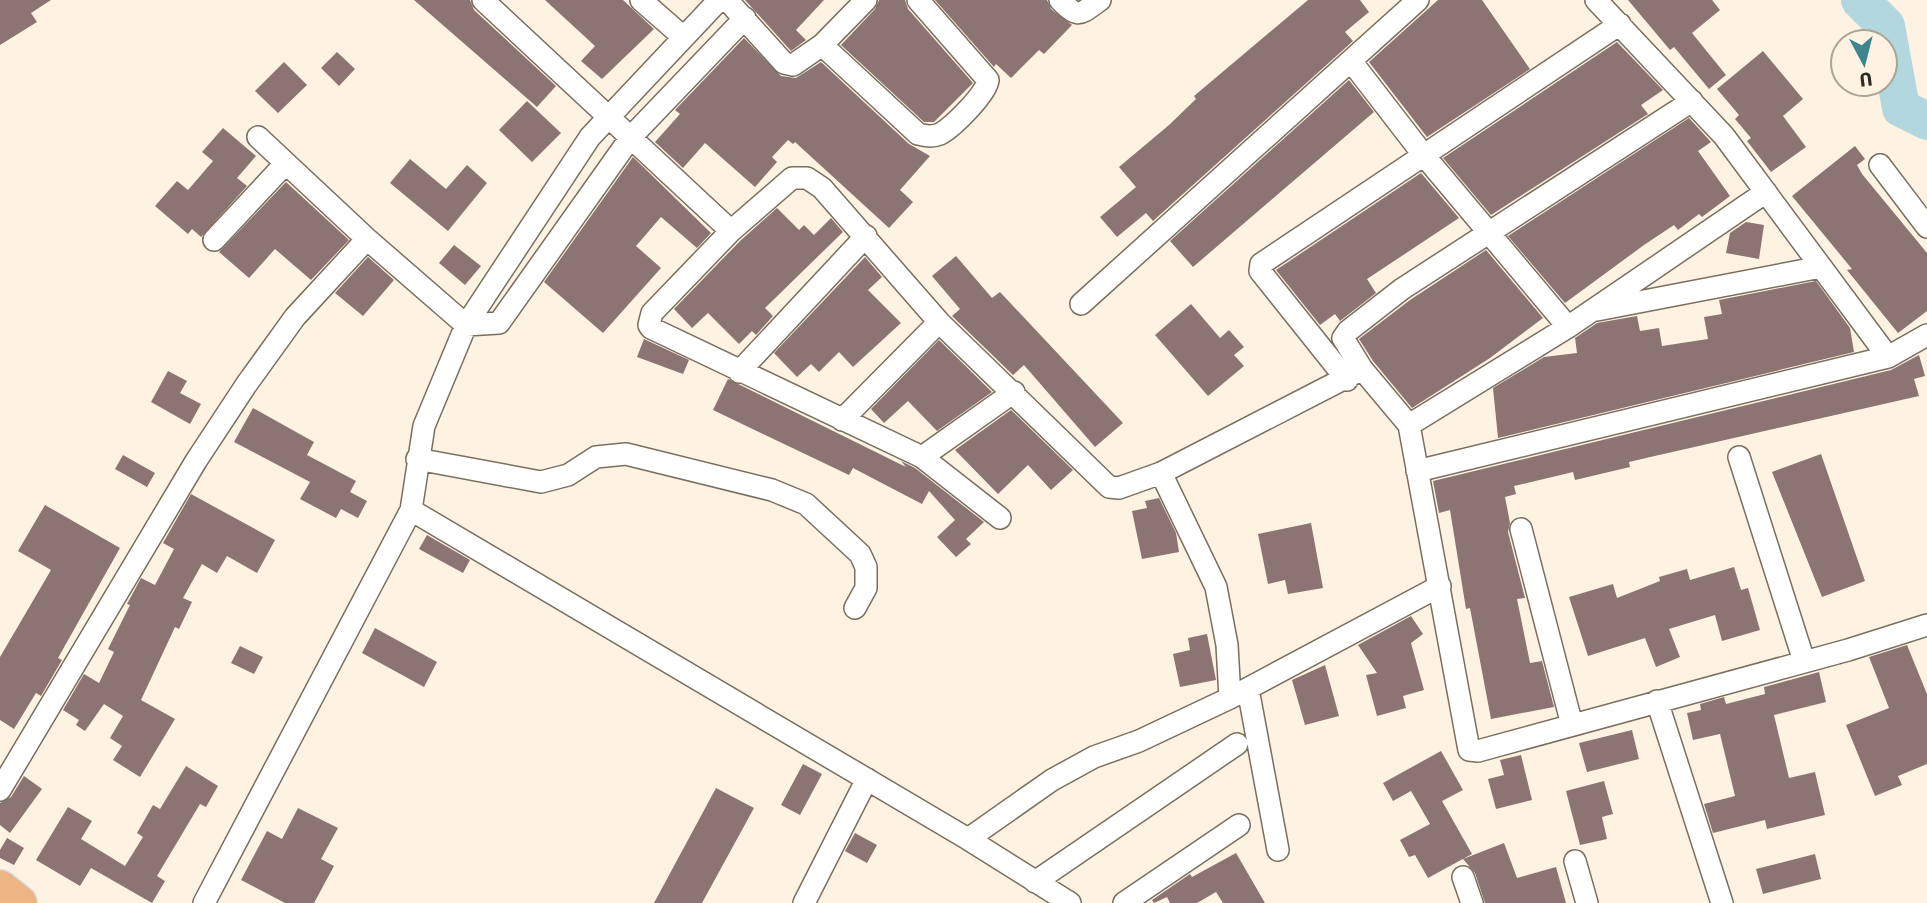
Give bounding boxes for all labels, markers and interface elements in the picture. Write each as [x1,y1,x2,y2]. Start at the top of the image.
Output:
north arrow [1829,28,1899,98]
text: U [1858,67,1874,92]

